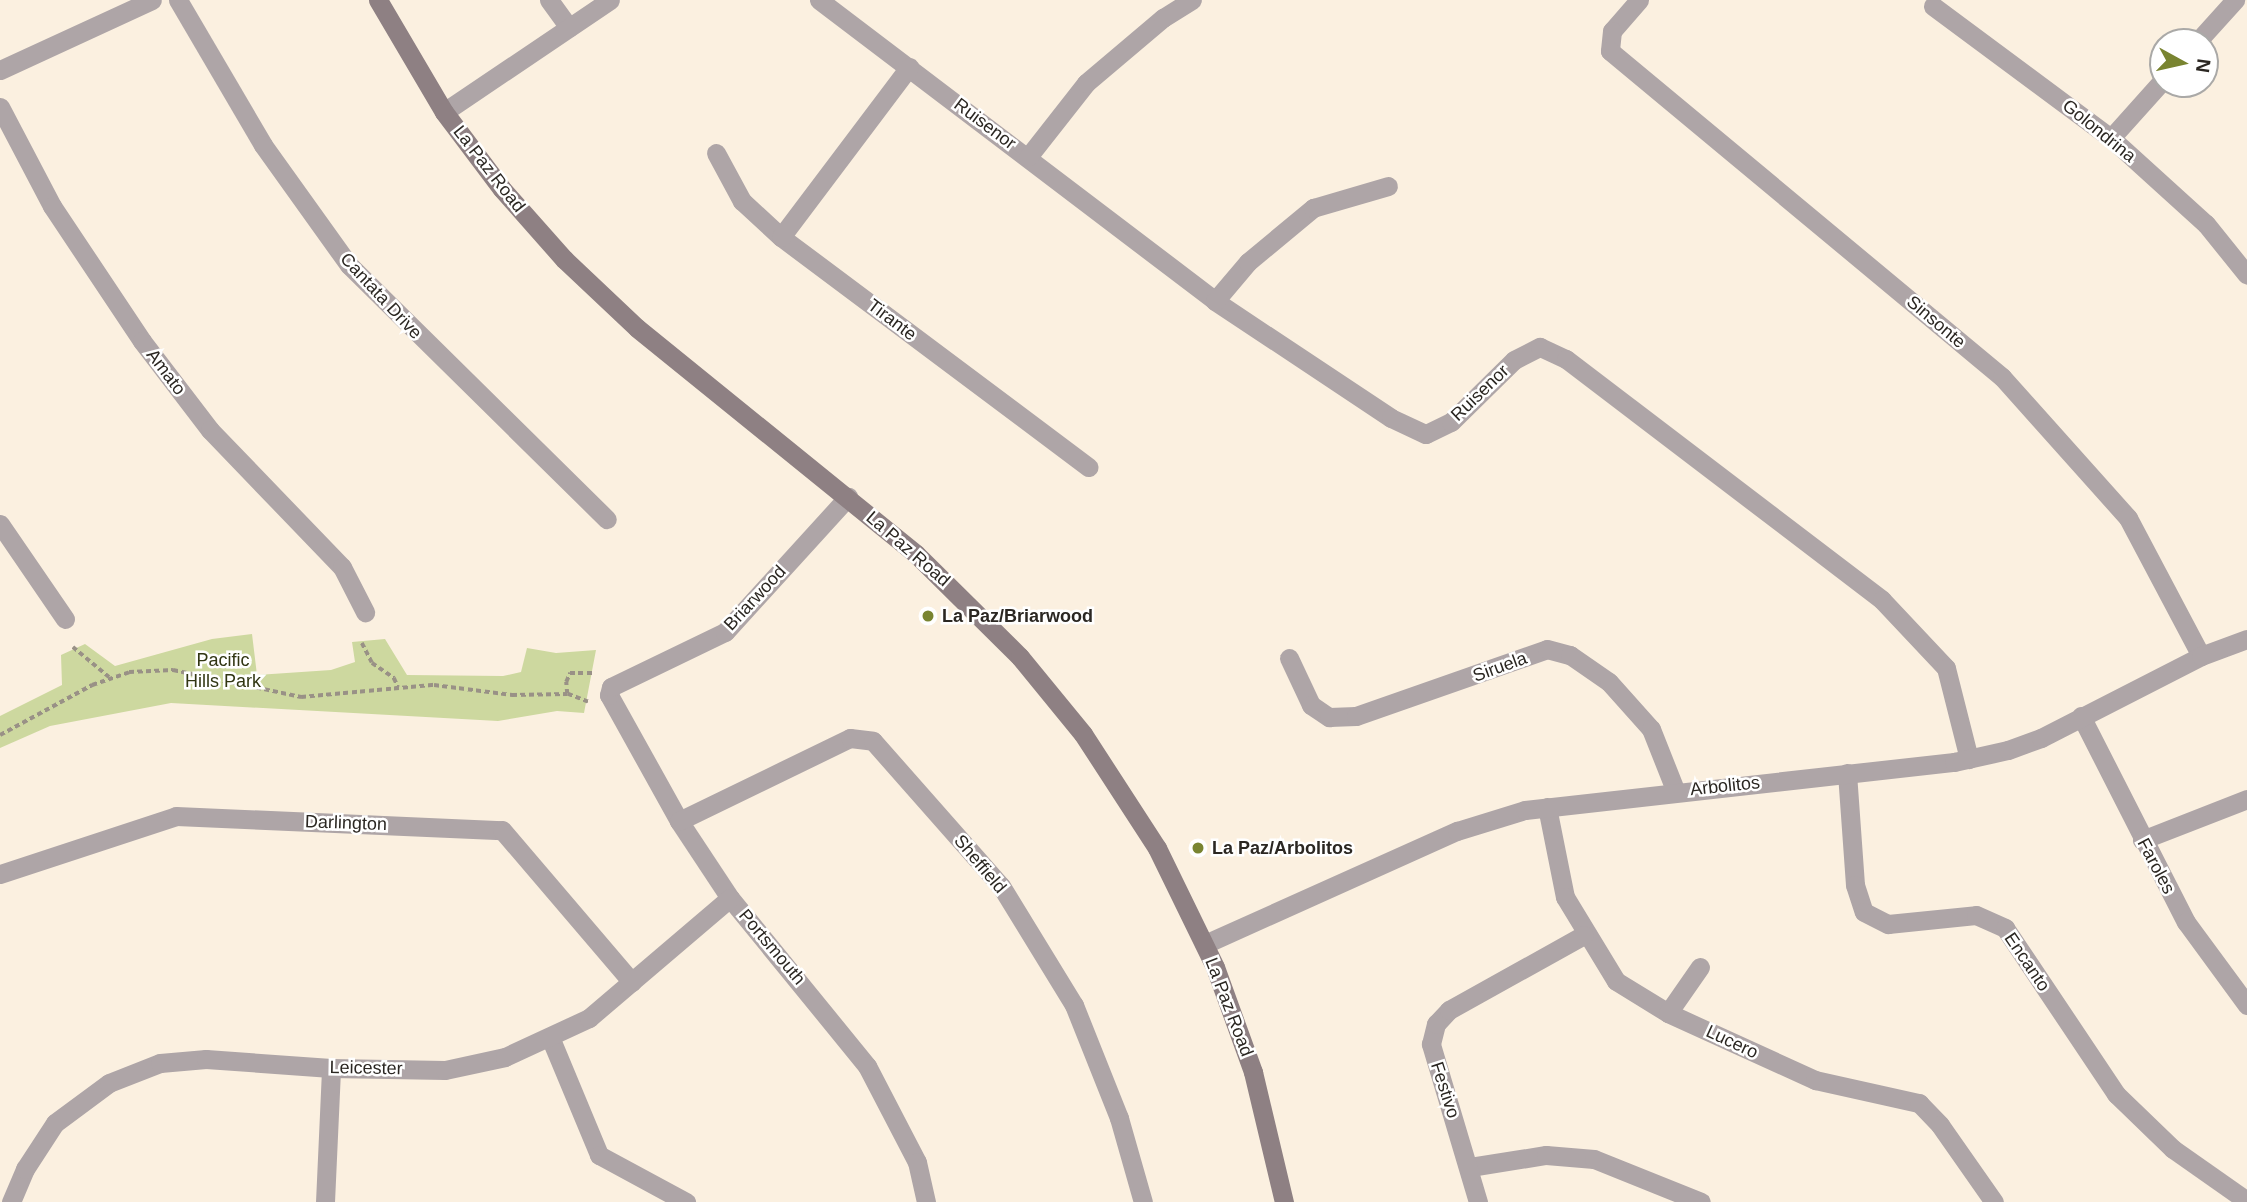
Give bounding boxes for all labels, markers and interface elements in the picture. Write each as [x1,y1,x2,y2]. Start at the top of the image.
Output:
north arrow [2149,28,2219,98]
text: N [2192,57,2215,74]
street label: Ruisenor [950,94,1020,154]
street label: Golondrina [2058,95,2140,167]
street label: La Paz Road [448,121,530,217]
street label: Cantata Drive [336,248,426,344]
street label: Sinsonte [1902,291,1970,353]
street label: Tirante [863,295,921,345]
street label: Amato [142,345,190,399]
street label: Ruisenor [1447,360,1513,426]
street label: La Paz Road [862,507,954,591]
street label: Briarwood [719,561,791,635]
place label: La Paz/Briarwood [942,605,1093,627]
marker: La Paz/Briarwood [920,608,936,624]
street label: Siruela [1470,647,1530,687]
park label: Pacific Hills Park [185,650,261,692]
street label: Arbolitos [1689,772,1761,800]
street label: Darlington [305,811,387,835]
street label: Sheffield [949,830,1011,898]
street label: Faroles [2132,834,2180,898]
place label: La Paz/Arbolitos [1212,837,1353,859]
marker: La Paz/Arbolitos [1190,840,1206,856]
street label: Portsmouth [734,905,810,989]
street label: Encanto [2000,929,2054,995]
street label: La Paz Road [1200,955,1258,1059]
street label: Lucero [1702,1021,1762,1063]
street label: Leicester [329,1057,403,1079]
street label: Festivo [1426,1059,1464,1121]

